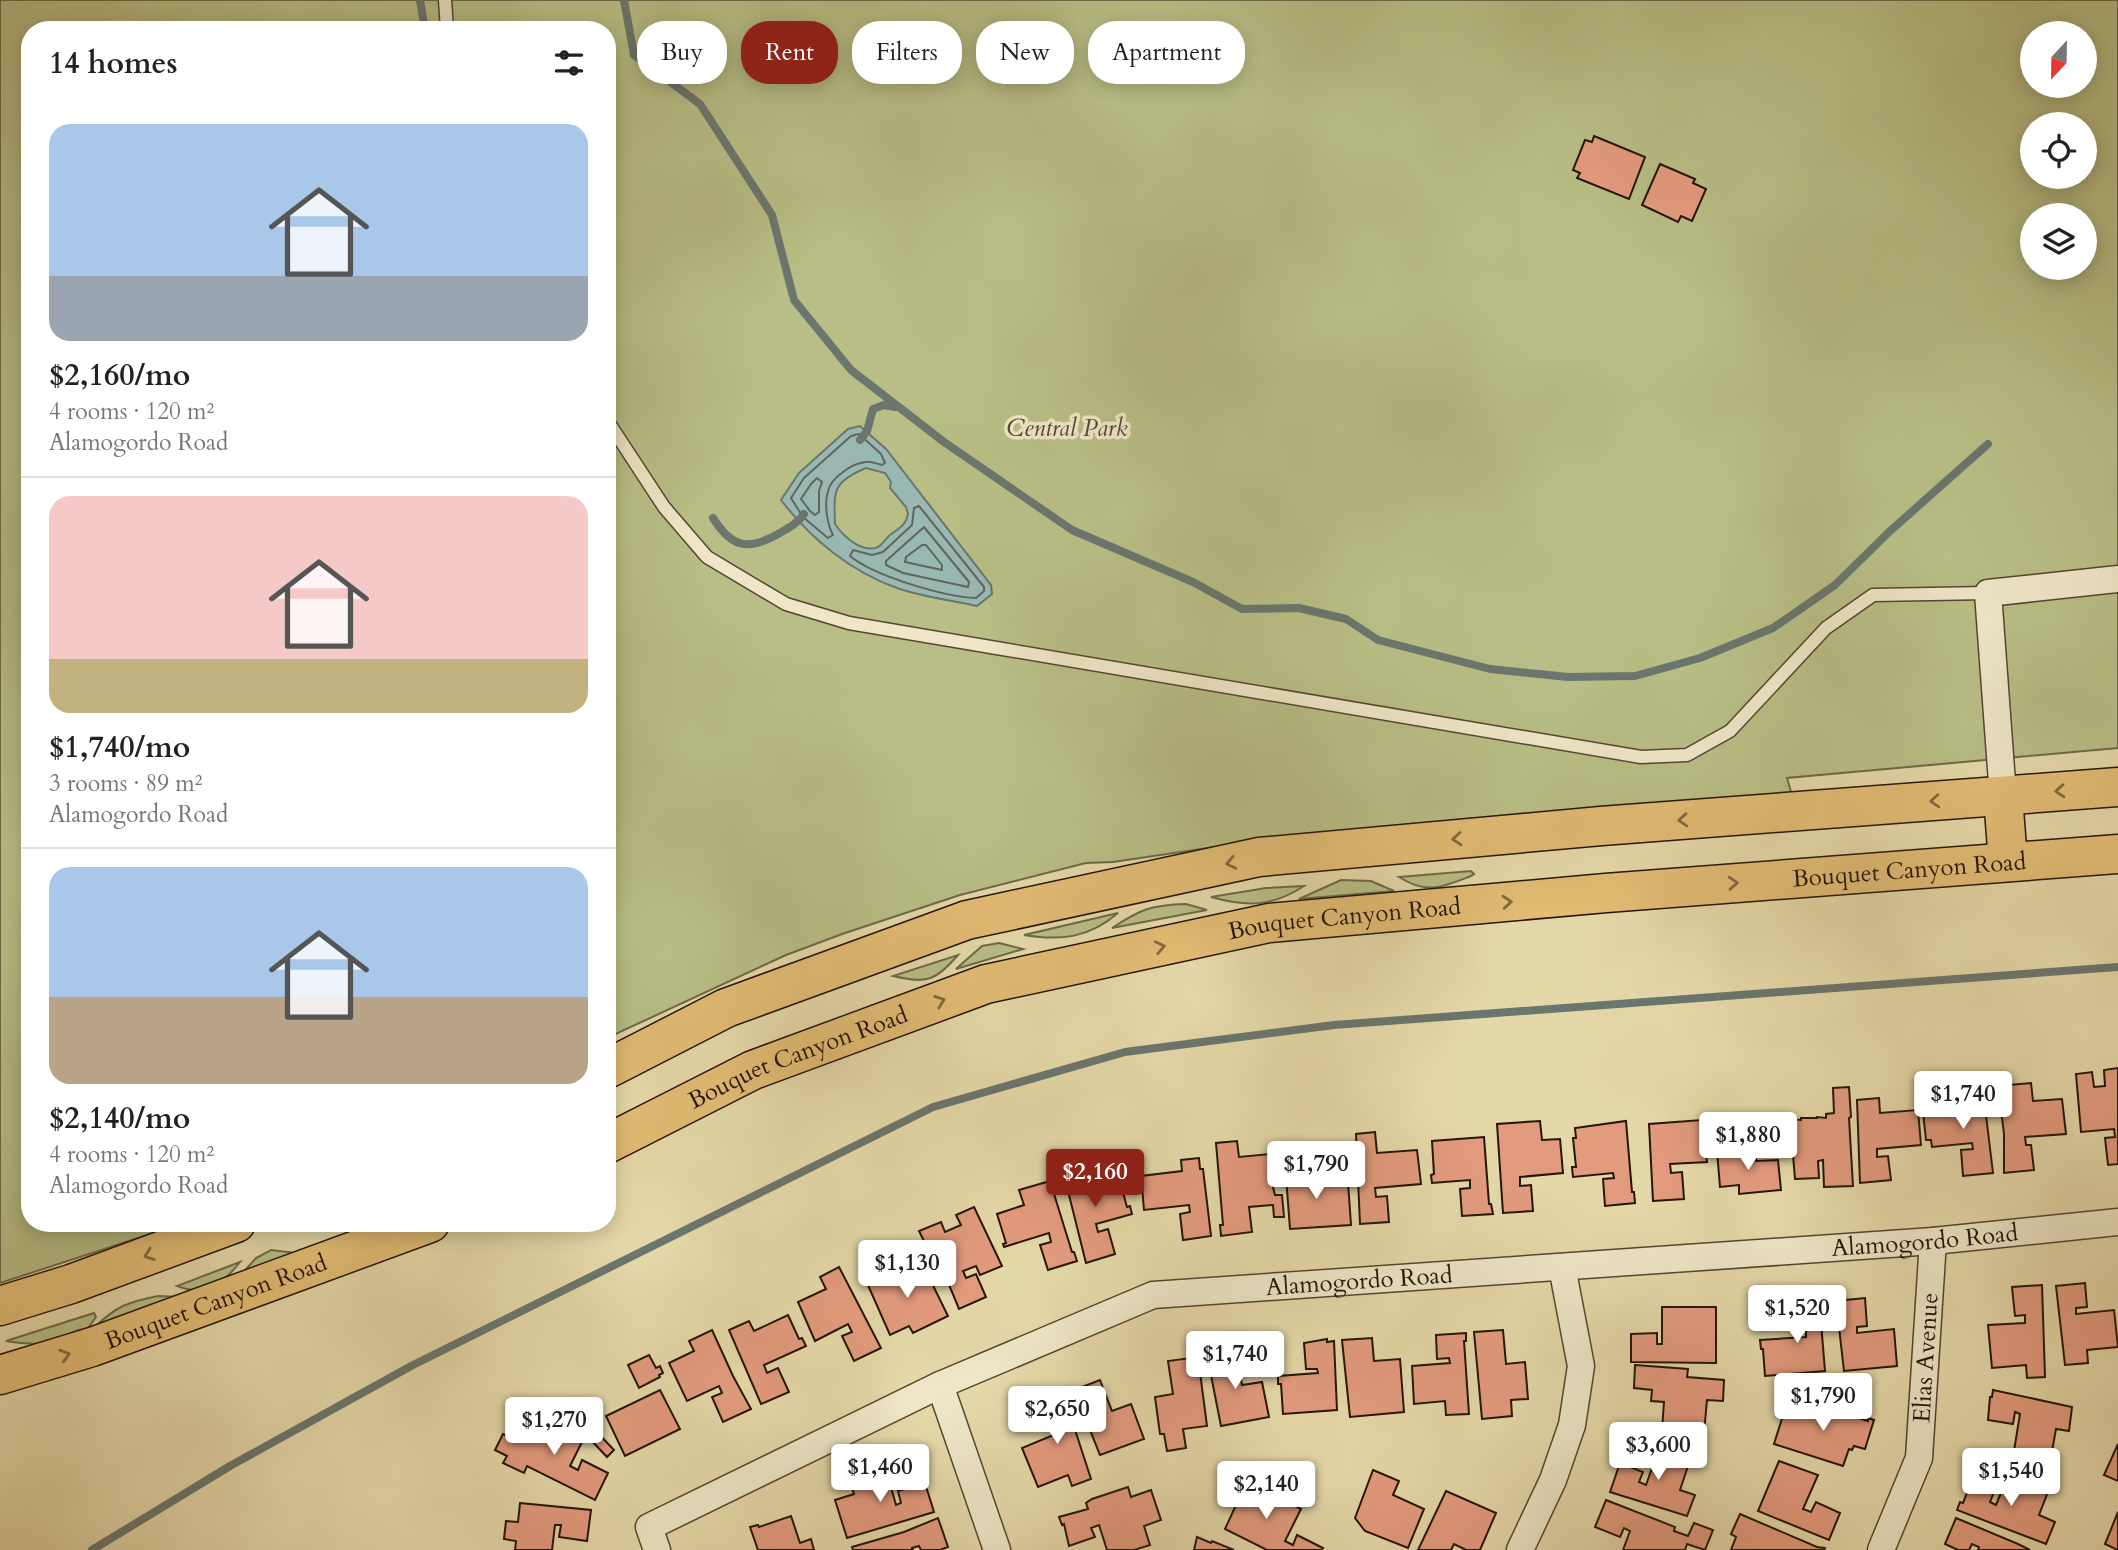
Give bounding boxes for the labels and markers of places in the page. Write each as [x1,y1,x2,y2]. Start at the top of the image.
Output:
pin: $1,740 [1906,1072,2020,1131]
pin: $1,880 [1691,1112,1805,1172]
pin: $1,790 [1259,1142,1373,1201]
pin: $2,160 [1038,1150,1152,1209]
pin: $1,130 [850,1240,964,1300]
pin: $1,520 [1740,1286,1854,1345]
pin: $1,740 [1178,1332,1292,1391]
pin: $1,790 [1766,1374,1880,1433]
pin: $2,650 [1000,1386,1114,1446]
pin: $1,270 [497,1398,611,1457]
pin: $3,600 [1601,1422,1715,1482]
pin: $1,460 [823,1444,937,1504]
pin: $1,540 [1954,1448,2068,1508]
pin: $2,140 [1209,1462,1323,1521]

